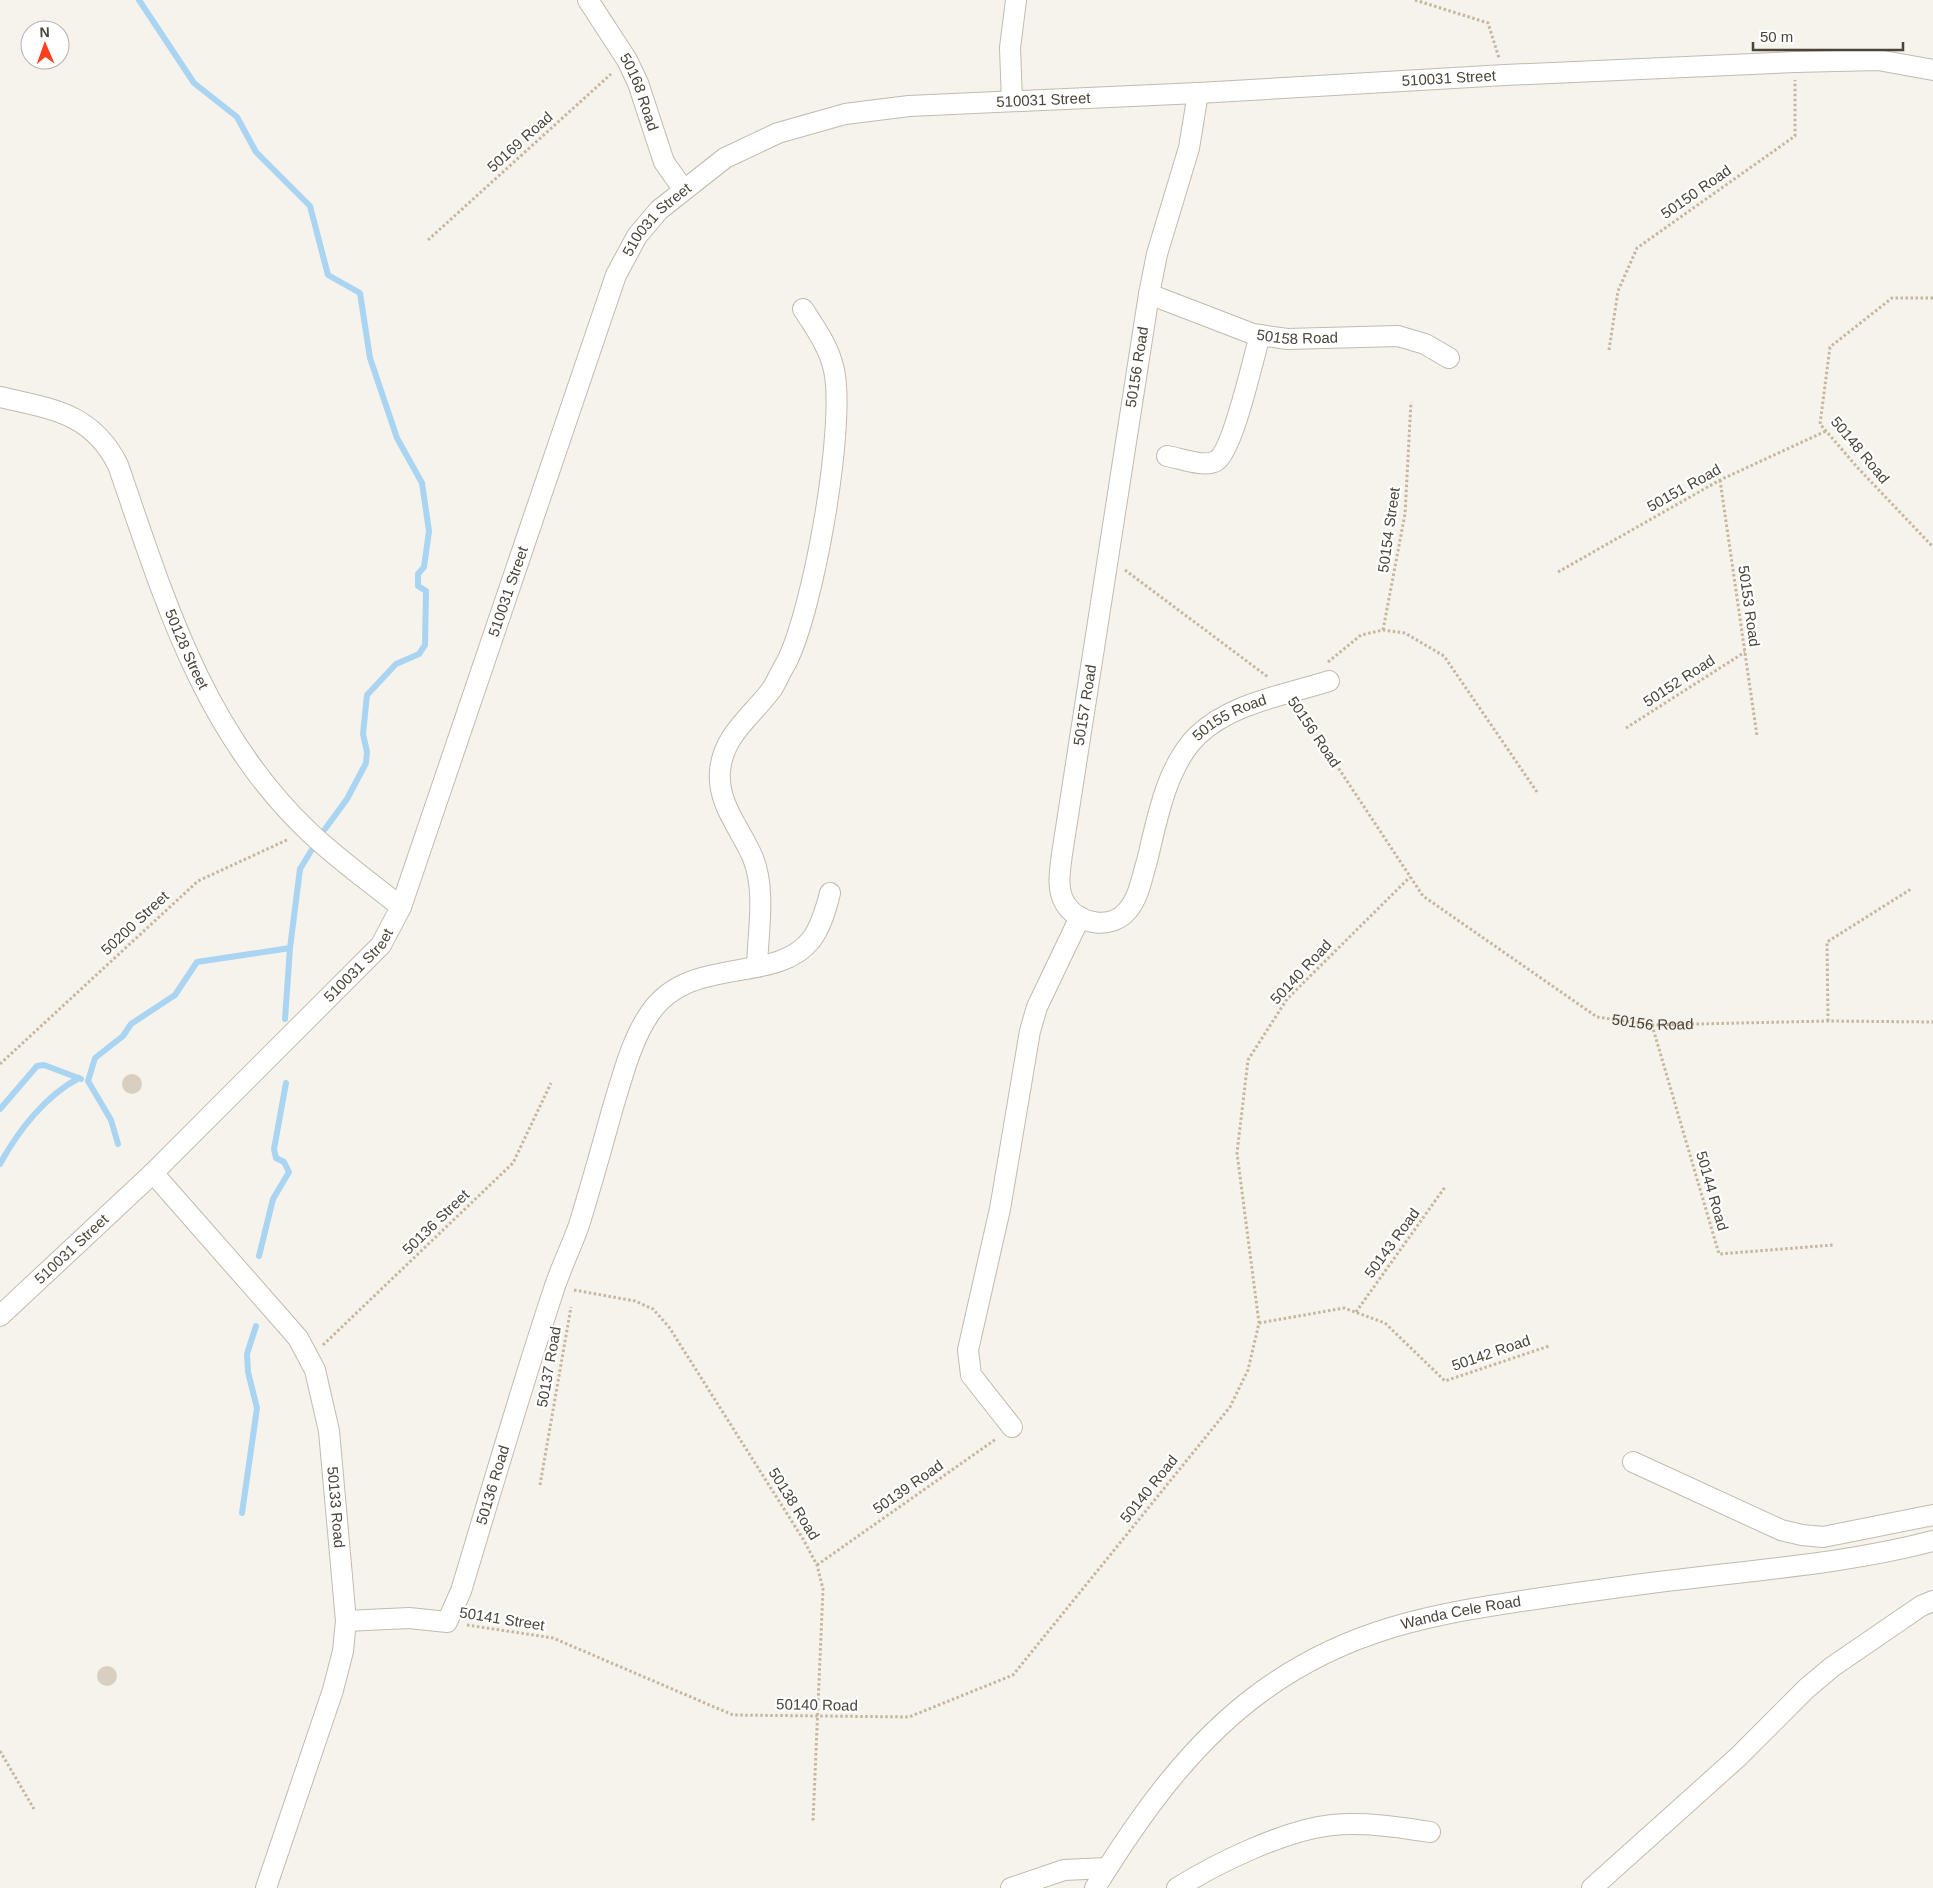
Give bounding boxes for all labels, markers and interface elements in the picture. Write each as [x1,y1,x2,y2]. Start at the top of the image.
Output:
north arrow [20,20,70,70]
scale bar [1753,20,1903,52]
text: N [39,24,50,40]
text: 50 m [1760,28,1793,45]
street label: 50168 Road [617,50,662,133]
street label: 510031 Street [1401,67,1497,89]
street label: 510031 Street [996,89,1092,110]
street label: 50169 Road [484,108,556,175]
street label: 50150 Road [1657,161,1734,222]
street label: 510031 Street [619,179,695,259]
street label: 50156 Road [1122,325,1151,409]
street label: 50158 Road [1255,326,1338,347]
street label: 50148 Road [1828,413,1893,486]
street label: 50151 Road [1644,460,1724,515]
street label: 50154 Street [1374,485,1403,574]
street label: 510031 Street [485,543,531,639]
street label: 50153 Road [1735,564,1764,648]
street label: 50128 Street [162,607,213,693]
street label: 50152 Road [1640,651,1718,710]
street label: 50157 Road [1070,663,1099,747]
street label: 50155 Road [1189,691,1268,744]
street label: 50156 Road [1285,693,1344,770]
street label: 50200 Street [97,887,172,958]
street label: 510031 Street [320,925,397,1005]
street label: 50140 Road [1267,936,1335,1007]
street label: 50156 Road [1611,1010,1694,1033]
street label: 50144 Road [1693,1149,1732,1232]
street label: 50136 Street [399,1185,473,1258]
street label: 50143 Road [1361,1205,1422,1281]
street label: 510031 Street [31,1210,112,1287]
street label: 50137 Road [533,1325,564,1409]
street label: 50142 Road [1449,1331,1532,1374]
street label: 50136 Road [472,1443,512,1527]
street label: 50140 Road [1116,1452,1181,1526]
street label: 50139 Road [869,1456,946,1517]
street label: 50138 Road [766,1465,823,1543]
street label: 50133 Road [324,1466,348,1549]
street label: Wanda Cele Road [1399,1592,1522,1632]
street label: 50141 Street [458,1603,547,1634]
street label: 50140 Road [776,1695,858,1714]

